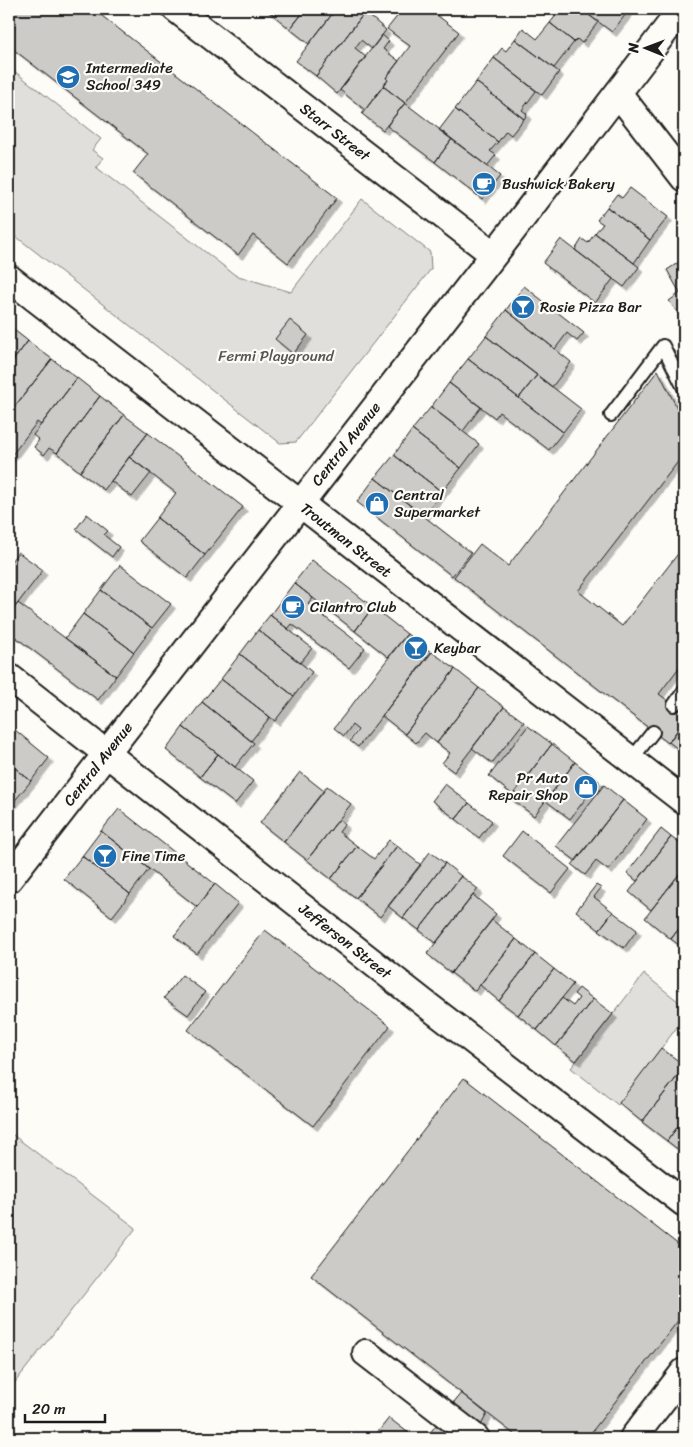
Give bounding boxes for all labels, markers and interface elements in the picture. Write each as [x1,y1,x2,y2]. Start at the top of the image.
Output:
north arrow [620,22,670,72]
text: N [621,42,646,54]
place label: Intermediate School 349 [85,55,173,98]
school or university icon: Intermediate School 349 [55,64,81,90]
street label: Starr Street [294,96,377,168]
cafe icon: Bushwick Bakery [471,171,497,197]
place label: Bushwick Bakery [502,171,615,197]
bar icon: Rosie Pizza Bar [510,294,536,320]
place label: Rosie Pizza Bar [540,294,642,320]
park label: Fermi Playground [218,343,335,369]
street label: Central Avenue [305,396,388,492]
place label: Central Supermarket [394,482,481,525]
shop icon: Central Supermarket [364,491,390,517]
street label: Troutman Street [294,496,398,585]
cafe icon: Cilantro Club [280,594,306,620]
place label: Cilantro Club [310,594,397,620]
bar icon: Keybar [403,635,429,661]
place label: Keybar [434,635,481,661]
street label: Central Avenue [57,716,140,812]
place label: Pr Auto Repair Shop [489,765,568,808]
shop icon: Pr Auto Repair Shop [573,774,599,800]
bar icon: Fine Time [92,843,118,869]
place label: Fine Time [122,843,186,869]
street label: Jefferson Street [292,896,398,986]
scale bar [25,1392,105,1424]
text: 20 m [32,1396,66,1422]

